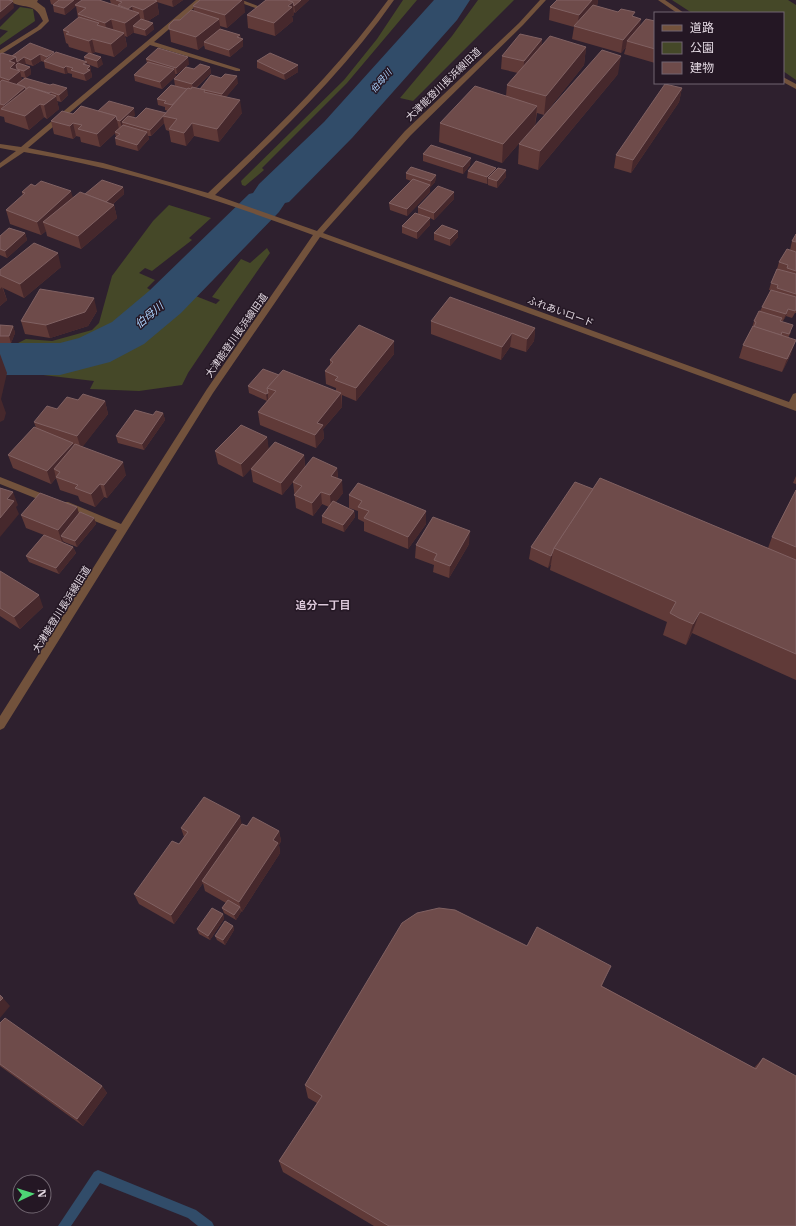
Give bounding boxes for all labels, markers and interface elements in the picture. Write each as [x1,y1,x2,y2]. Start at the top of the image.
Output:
legend [654,12,784,84]
text: 道路 [690,20,714,35]
text: 公園 [690,40,714,55]
street label: 大津能登川長浜線旧道 [403,45,484,124]
text: 建物 [690,60,714,75]
water label: 伯母川 [368,66,394,94]
street label: 大津能登川長浜線旧道 [202,291,270,380]
street label: ふれあいロード [526,293,596,330]
water label: 伯母川 [132,298,167,331]
street label: 大津能登川長浜線旧道 [29,563,93,655]
district label: 追分一丁目 [296,598,351,612]
north arrow [12,1174,52,1214]
text: N [35,1188,49,1198]

